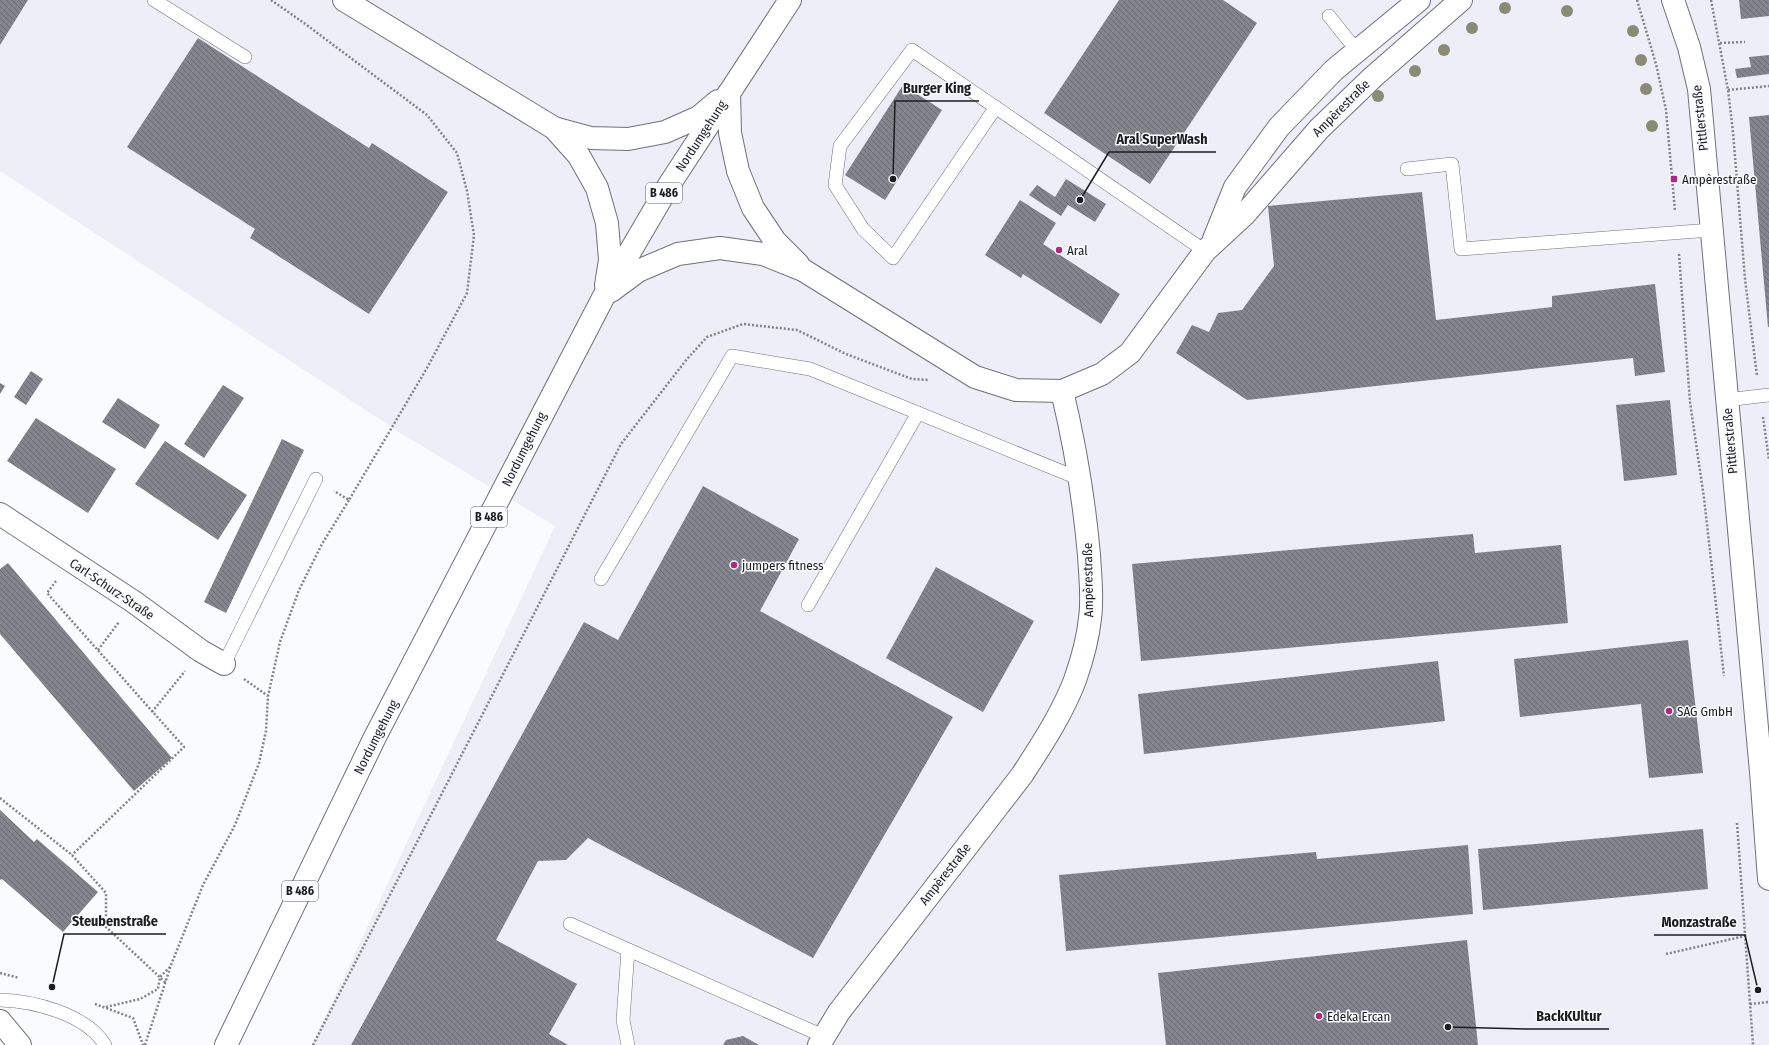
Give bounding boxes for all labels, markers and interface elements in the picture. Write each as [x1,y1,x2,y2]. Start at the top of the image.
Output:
callout: Burger King [895,75,979,101]
street label: Ampèrestraße [1309,76,1373,140]
text: Burger King [903,80,971,97]
street label: Pittlerstraße [1689,84,1711,152]
street label: Nordumgehung [672,97,730,174]
callout: Aral SuperWash [1109,126,1216,152]
text: Aral SuperWash [1116,131,1207,148]
place label: Ampèrestraße [1682,172,1756,187]
marker: Ampèrestraße [1669,174,1679,184]
road number: B 486 [646,183,682,203]
place label: Aral [1067,243,1088,258]
marker: Aral [1054,245,1064,255]
street label: Pittlerstraße [1720,407,1740,475]
street label: Nordumgehung [499,408,550,489]
road number: B 486 [471,507,507,527]
street label: Ampèrestraße [1080,543,1096,617]
street label: Carl-Schurz-Straße [67,555,157,623]
place label: jumpers fitness [741,558,824,573]
marker: jumpers fitness [729,560,739,570]
street label: Nordumgehung [351,696,402,777]
place label: SAG GmbH [1677,704,1733,719]
marker: SAG GmbH [1664,706,1674,716]
street label: Ampèrestraße [916,840,974,908]
road number: B 486 [282,881,318,901]
callout: Steubenstraße [64,908,166,934]
callout: Monzastraße [1654,909,1745,935]
text: Steubenstraße [72,913,158,930]
text: Monzastraße [1661,914,1737,931]
callout: BackKUltur [1528,1003,1609,1029]
text: BackKUltur [1536,1008,1603,1025]
place label: Edeka Ercan [1327,1009,1390,1024]
marker: Edeka Ercan [1314,1011,1324,1021]

